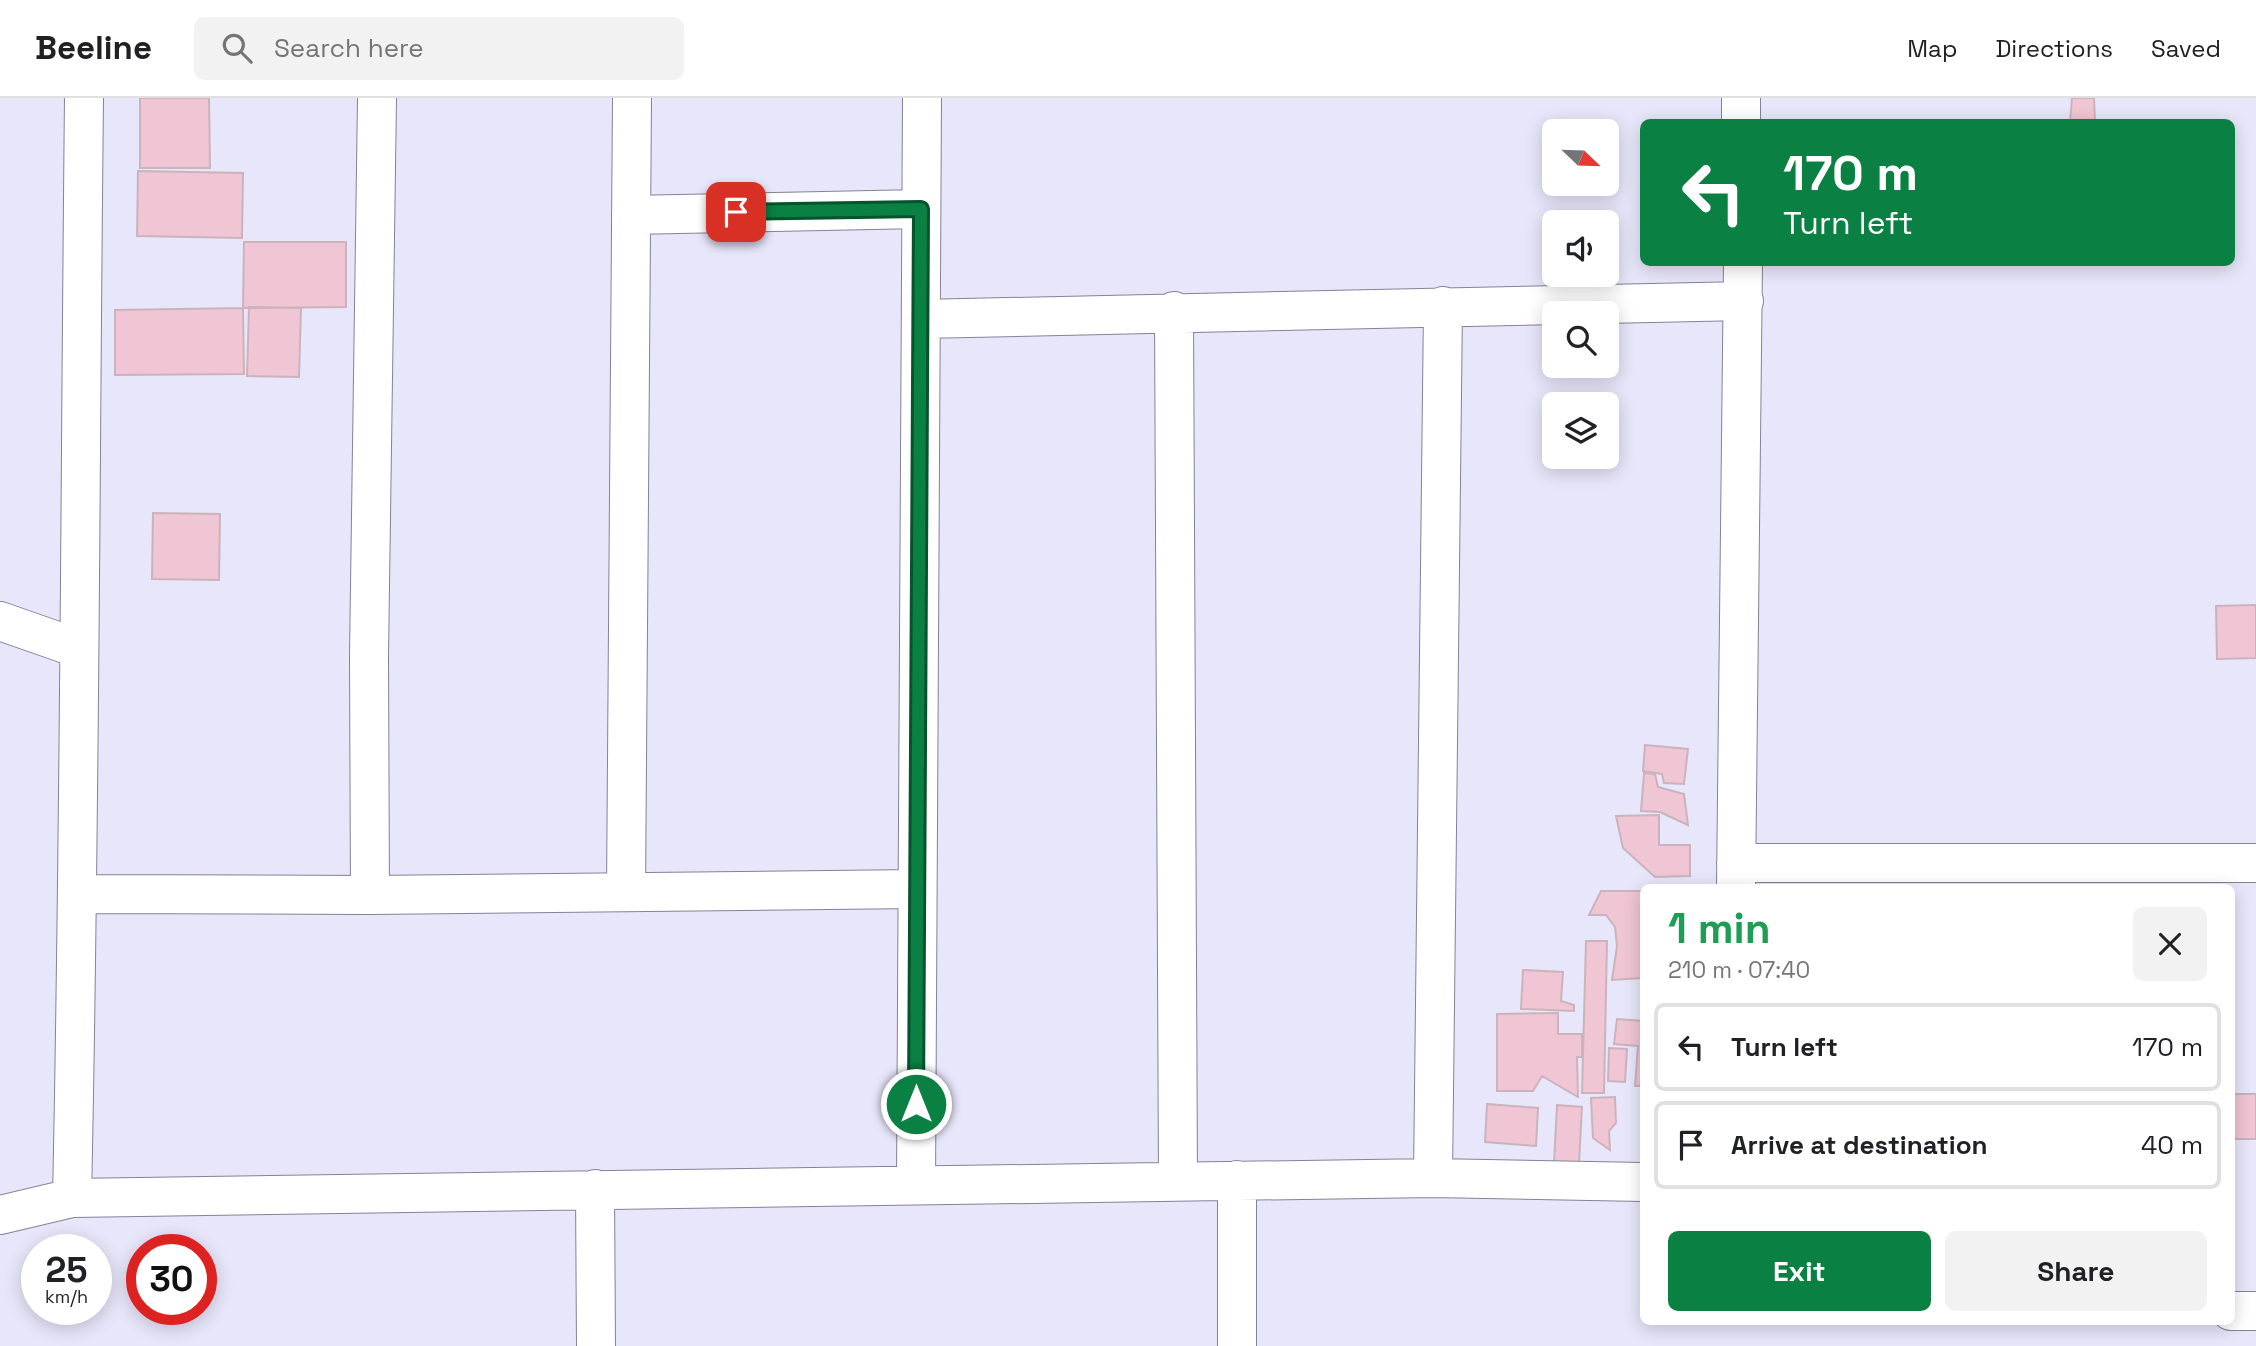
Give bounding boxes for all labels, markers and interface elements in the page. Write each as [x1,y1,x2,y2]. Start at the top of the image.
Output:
search box [194,17,684,80]
text: Beeline [35,27,152,69]
icon: search [218,29,256,67]
text: Search here [274,31,424,65]
text: Map [1907,33,1957,64]
text: Directions [1995,33,2113,64]
text: Saved [2151,33,2221,64]
north arrow [1542,119,1619,196]
map controls [1542,119,1619,469]
text: 170 m [1783,142,1918,204]
icon: left [1668,147,1759,238]
pin [706,182,766,242]
icon: arrive [717,193,755,231]
text: Turn left [1783,203,1913,243]
button: sound [1542,210,1619,287]
button: search [1542,301,1619,378]
button: layers [1542,392,1619,469]
text: 1 min [1668,902,1771,955]
button: close [2133,907,2207,981]
text: 210 m · 07:40 [1668,955,1810,985]
icon: left [1672,1028,1710,1066]
text: Turn left [1731,1030,1838,1064]
text: 170 m [2132,1030,2203,1064]
position arrow [879,1067,953,1141]
icon: arrive [1672,1126,1710,1164]
text: Arrive at destination [1731,1128,1988,1162]
text: 40 m [2141,1128,2203,1162]
button: Exit [1668,1231,1931,1311]
button: Share [1945,1231,2207,1311]
speed limit sign: 30 [126,1234,217,1325]
text: 25 [46,1248,87,1292]
text: km/h [45,1285,88,1308]

